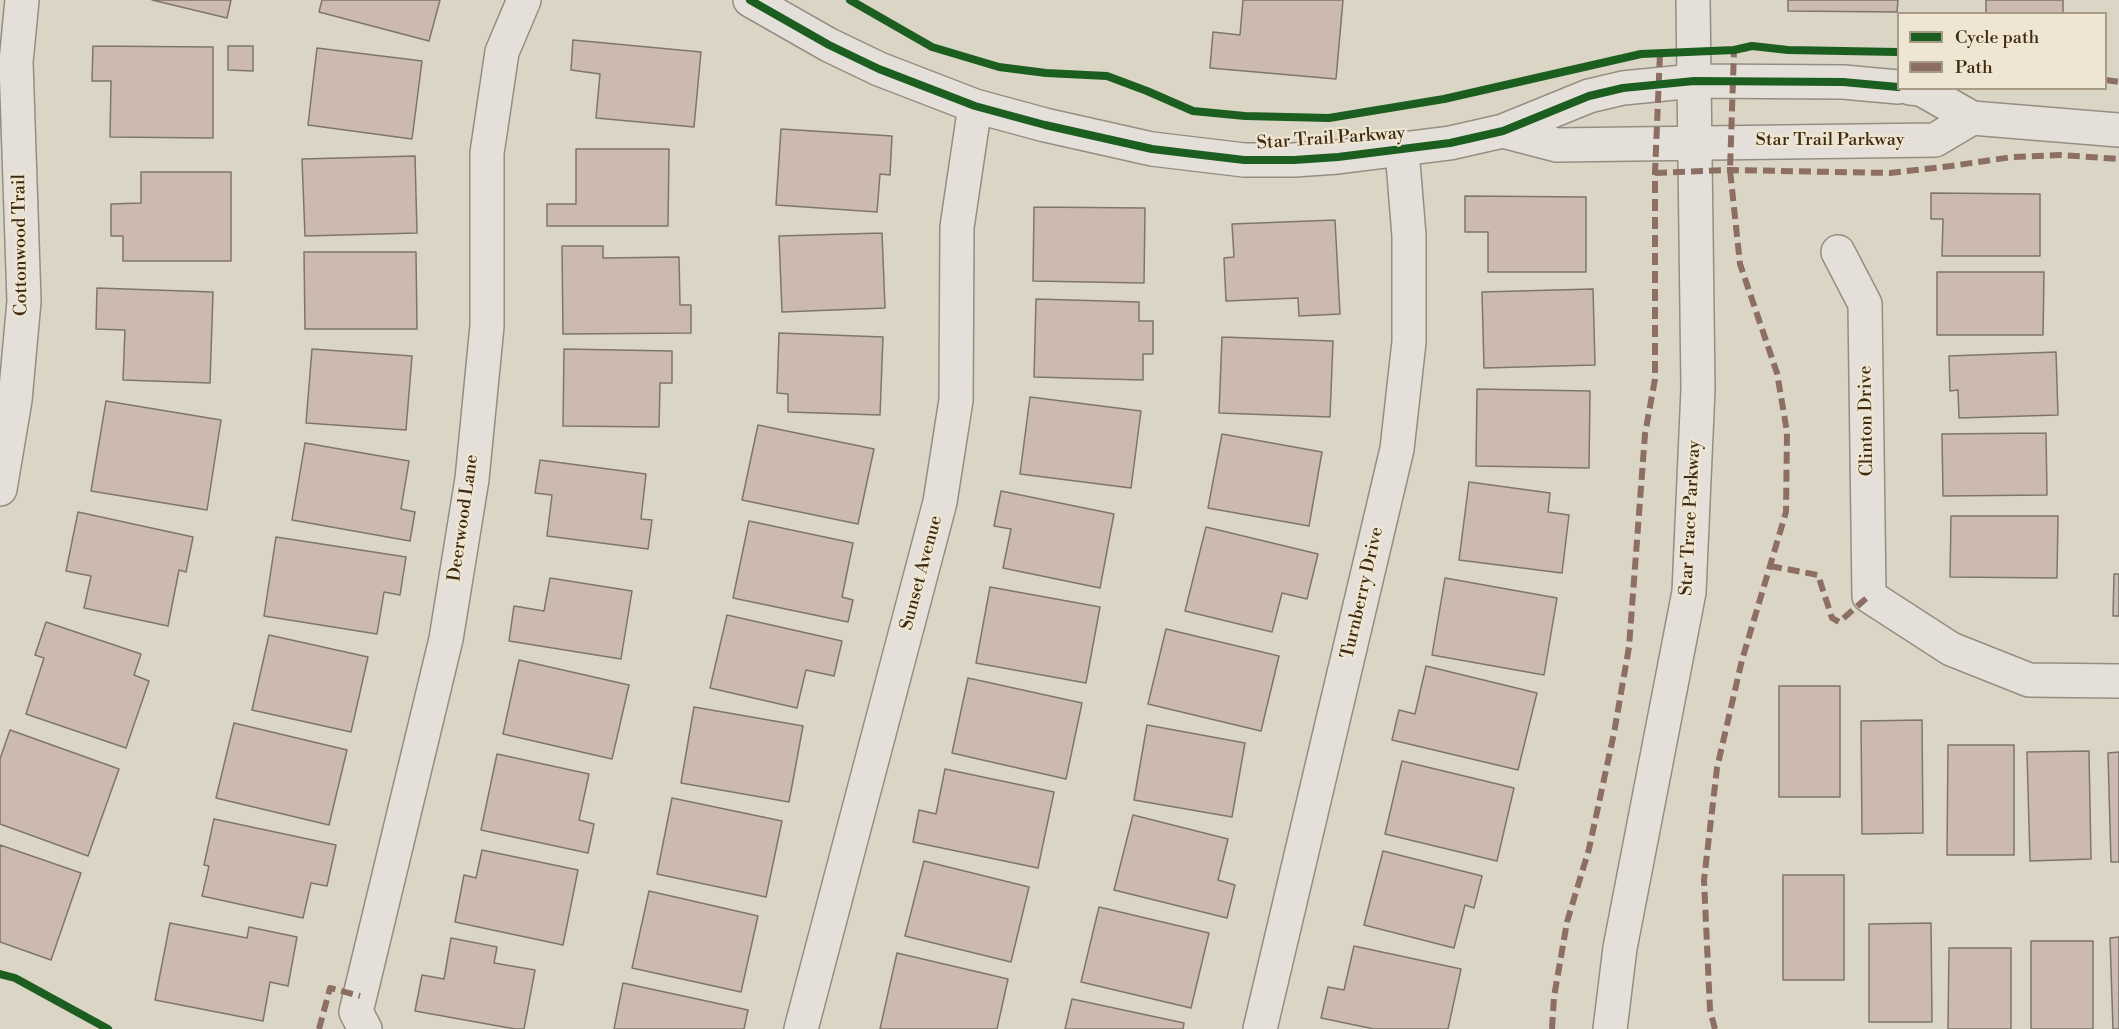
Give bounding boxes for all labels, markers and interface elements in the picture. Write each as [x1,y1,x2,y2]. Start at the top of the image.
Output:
legend [1897,12,2107,90]
text: Cycle path [1955,26,2039,49]
text: Path [1955,56,1993,79]
street label: Star Trail Parkway [1256,123,1406,155]
street label: Star Trail Parkway [1756,130,1904,152]
street label: Cottonwood Trail [9,174,33,316]
street label: Clinton Drive [1855,365,1879,477]
street label: Star Trace Parkway [1676,440,1706,596]
street label: Deerwood Lane [444,453,484,583]
street label: Sunset Avenue [896,513,948,633]
street label: Turnberry Drive [1337,525,1389,661]

